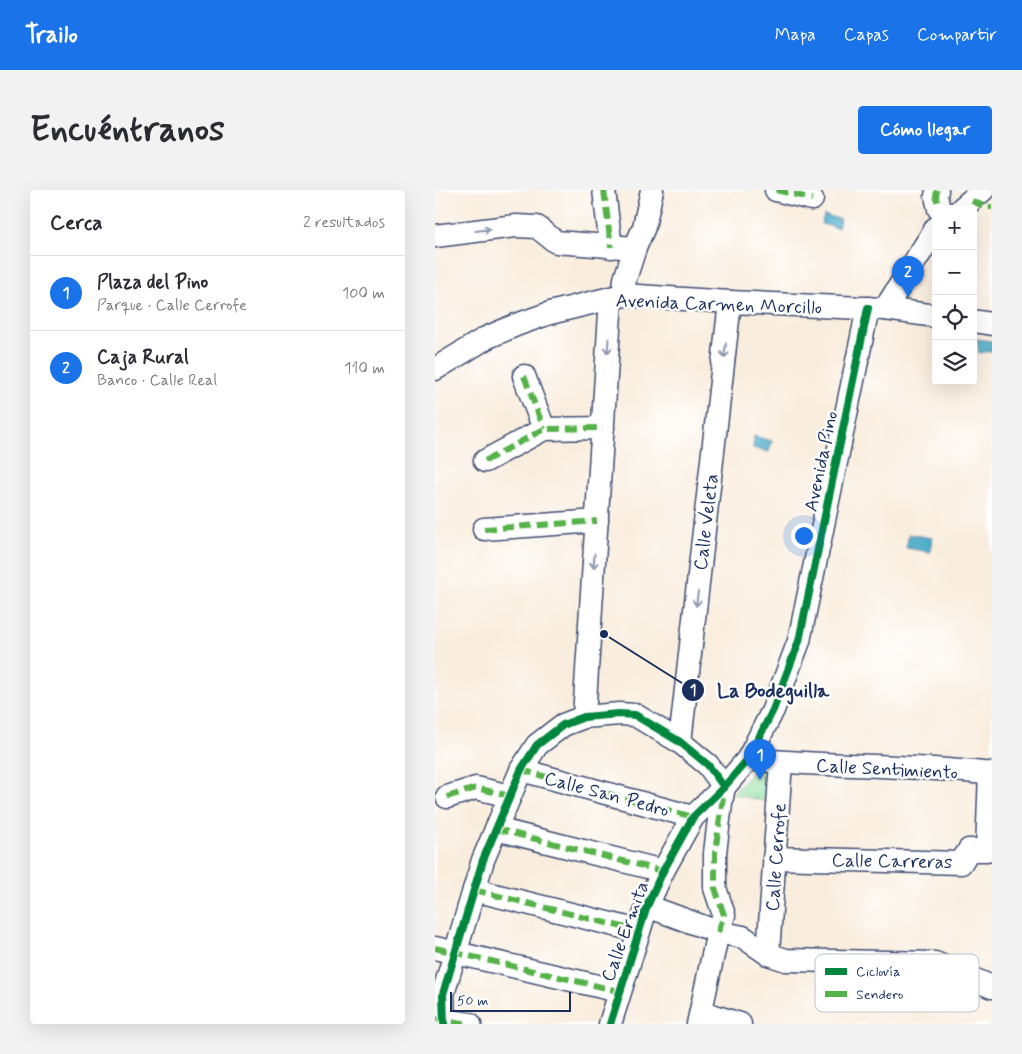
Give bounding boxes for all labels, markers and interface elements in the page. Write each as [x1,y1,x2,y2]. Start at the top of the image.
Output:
text: Trailo [25,20,78,51]
text: Mapa [775,23,816,47]
text: Capas [844,23,889,47]
text: Compartir [917,23,997,47]
button: Cómo llegar [858,106,992,154]
text: Encuéntranos [30,107,225,153]
map controls [932,205,977,385]
button: + [932,205,977,250]
text: Cerca [50,209,103,237]
text: 2 resultados [303,212,385,233]
one-way arrow [475,225,491,235]
button: − [932,250,977,295]
pin: 2 [892,256,924,297]
text: Plaza del Pino [97,270,208,295]
text: 1 [62,283,70,304]
text: 100 m [342,283,385,304]
street label: Avenida Carmen Morcillo [615,288,823,321]
text: Parque · Calle Cerrofe [97,295,247,316]
button: locate [932,295,977,340]
one-way arrow [604,338,613,354]
button: layers [932,340,977,385]
one-way arrow [720,343,730,359]
text: Caja Rural [97,345,189,370]
text: 2 [62,358,70,379]
text: 110 m [344,358,385,379]
text: Banco · Calle Real [97,370,217,391]
street label: Avenida Pino [799,409,844,514]
street label: Calle Veleta [688,472,725,572]
your location [791,523,817,549]
one-way arrow [590,553,599,569]
one-way arrow [692,591,702,607]
callout: La Bodeguilla [680,672,840,707]
text: La Bodeguilla [717,678,830,705]
text: 1 [690,681,696,701]
pin: 1 [744,739,776,780]
street label: Calle Sentimiento [815,753,959,786]
street label: Calle San Pedro [541,766,672,823]
street label: Calle Cerrofe [760,802,793,912]
street label: Calle Carreras [831,848,953,875]
street label: Calle Ermita [596,878,655,985]
legend [815,954,979,1012]
text: Ciclovía [856,963,900,981]
text: Sendero [856,986,903,1004]
scale bar [450,989,571,1012]
text: 50 m [457,992,488,1010]

